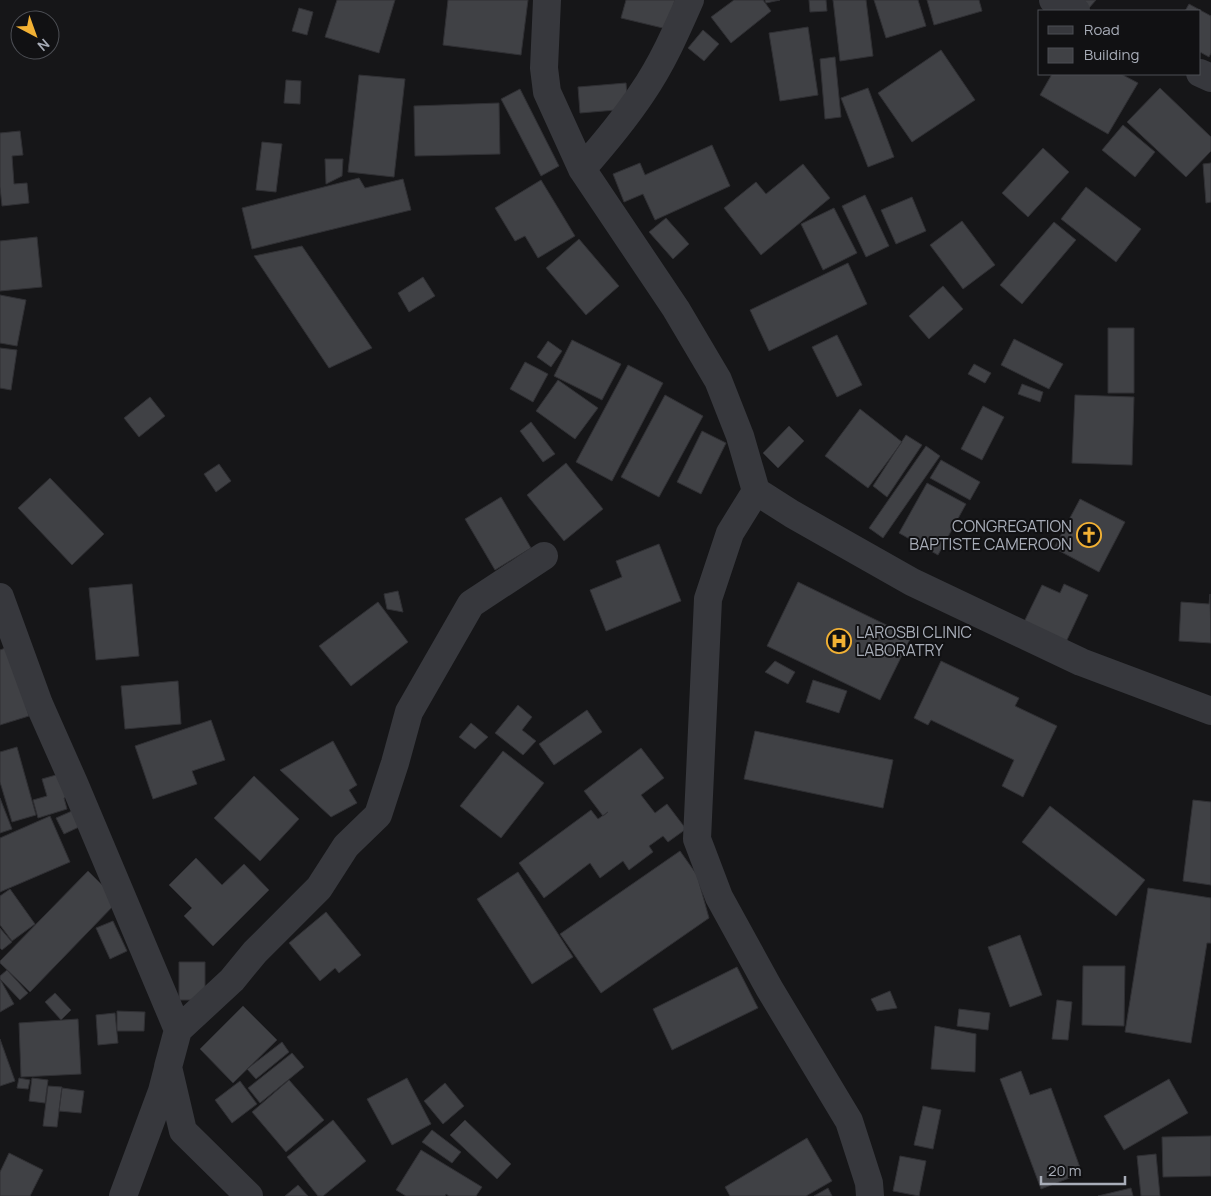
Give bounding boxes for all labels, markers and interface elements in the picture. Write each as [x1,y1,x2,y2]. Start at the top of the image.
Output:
north arrow [10,10,60,60]
legend [1038,10,1201,75]
text: Road [1084,19,1120,40]
text: N [34,35,54,56]
text: Building [1084,44,1139,65]
place label: CONGREGATION BAPTISTE CAMEROON [909,515,1072,555]
church icon: CONGREGATION BAPTISTE CAMEROON [1076,522,1102,548]
place label: LAROSBI CLINIC LABORATRY [856,621,972,661]
hospital icon: LAROSBI CLINIC LABORATRY [826,628,852,654]
scale bar [1041,1154,1125,1186]
text: 20 m [1048,1160,1081,1181]

